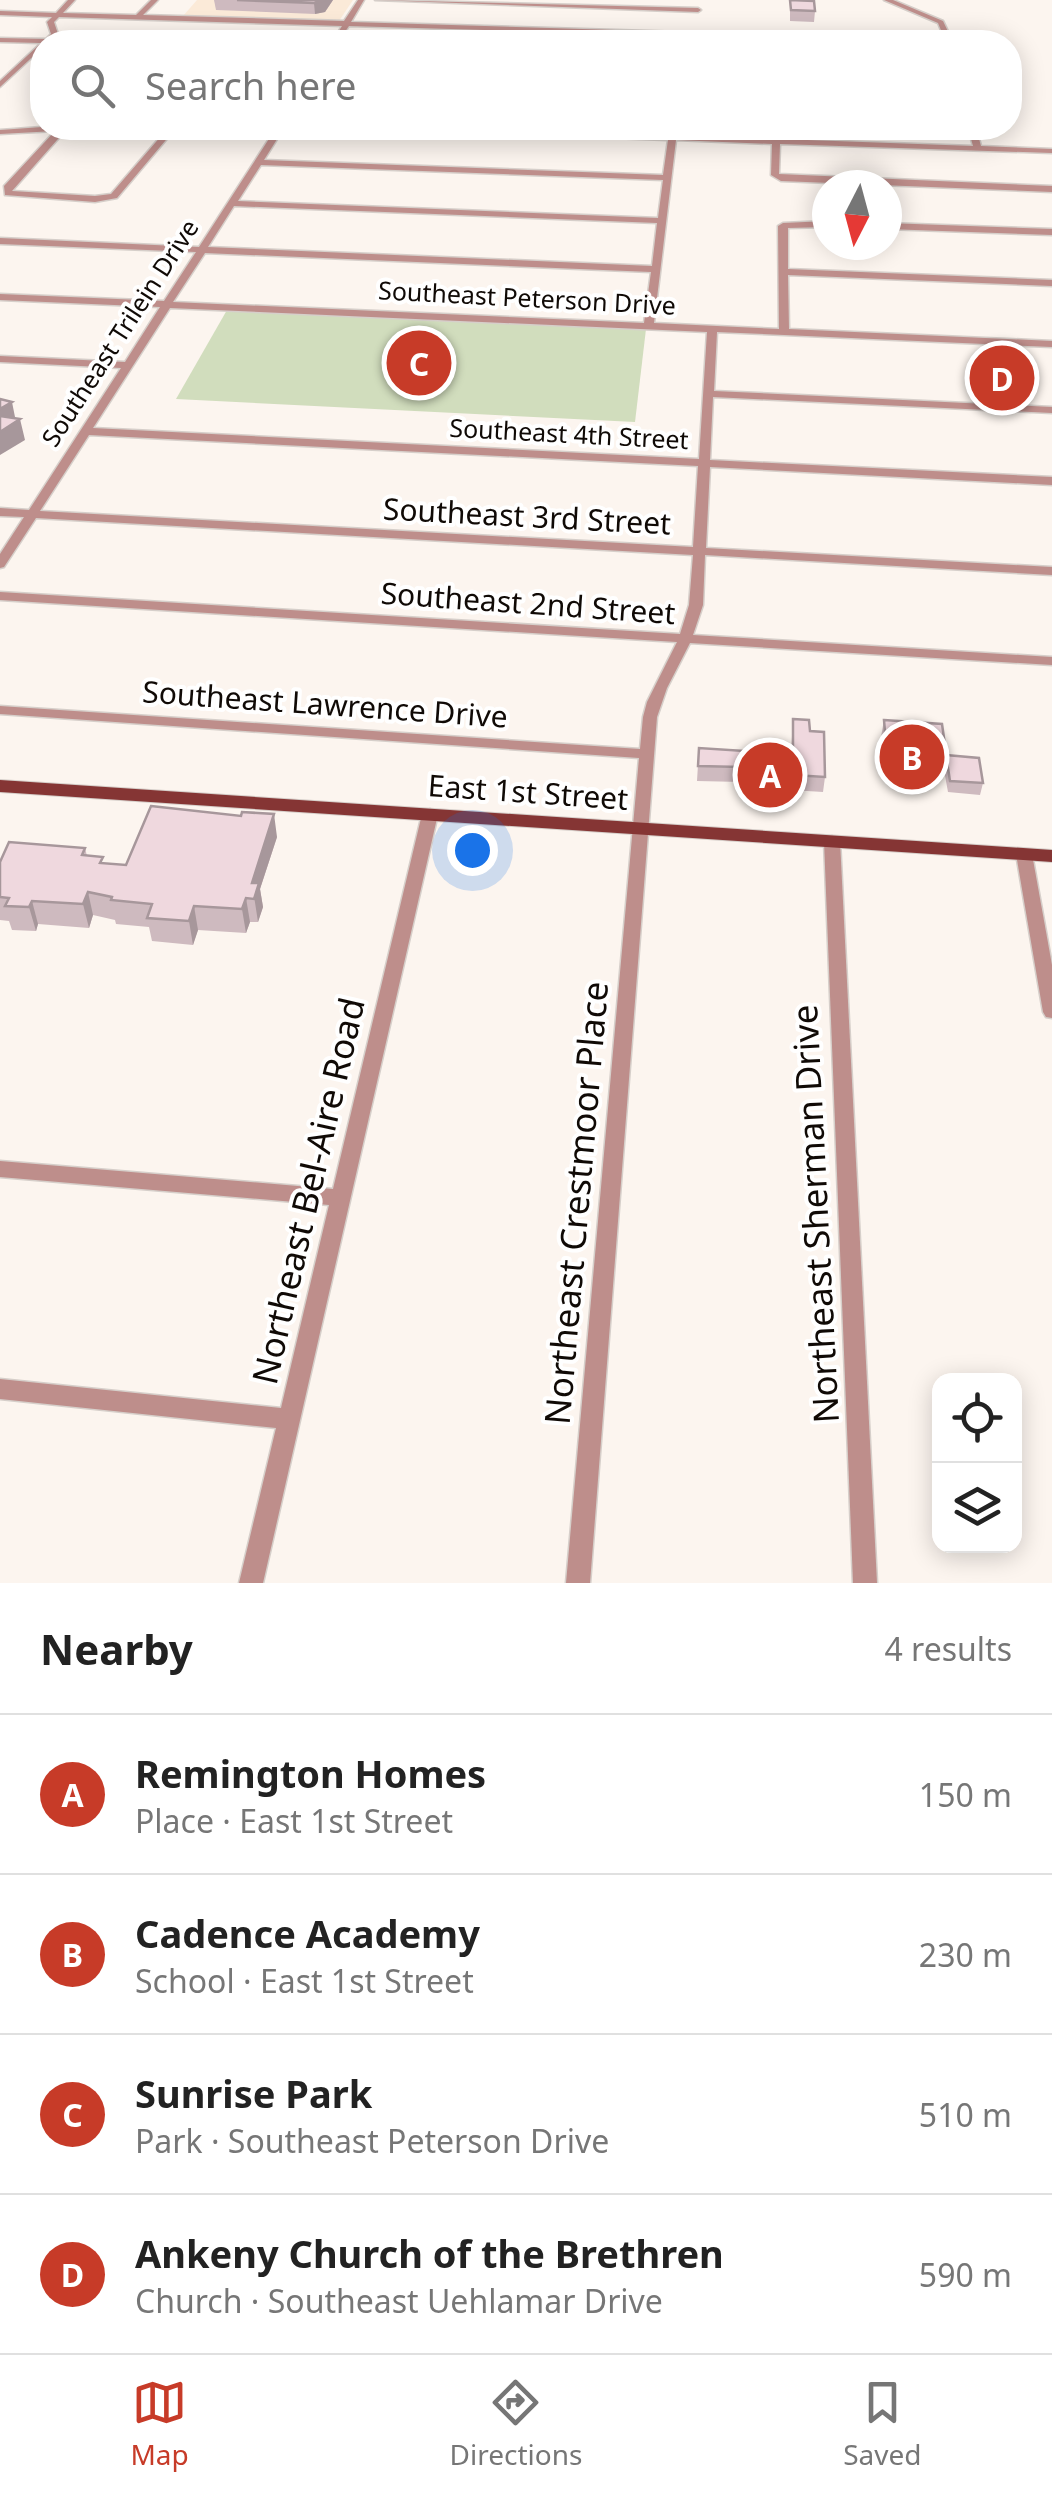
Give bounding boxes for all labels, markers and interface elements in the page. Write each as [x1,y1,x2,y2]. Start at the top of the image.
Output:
search box [30,30,1022,140]
icon: search [65,58,120,113]
text: Search here [145,59,356,111]
north arrow [812,170,902,260]
street label: Southeast Trilein Drive [33,212,205,453]
street label: Southeast Peterson Drive [377,272,677,322]
pin: C [386,326,452,400]
pin: D [970,340,1034,416]
street label: Southeast 4th Street [449,410,690,456]
street label: Southeast 3rd Street [382,487,672,544]
street label: Southeast 2nd Street [380,572,677,633]
street label: Southeast Lawrence Drive [141,670,509,737]
pin: B [880,720,944,794]
pin: A [738,738,802,812]
street label: East 1st Street [427,764,630,819]
your location [447,825,498,876]
street label: Northeast Crestmoor Place [533,979,618,1426]
street label: Northeast Bel-Aire Road [240,993,375,1389]
street label: Northeast Sherman Drive [780,1004,849,1425]
map controls [932,1373,1022,1553]
button: locate [932,1373,1022,1463]
button: layers [932,1463,1022,1553]
text: Nearby [40,1620,193,1677]
text: 4 results [885,1627,1012,1670]
text: Remington Homes [135,1747,486,1799]
text: A [61,1773,84,1816]
text: 150 m [919,1773,1012,1816]
text: Place · East 1st Street [135,1799,453,1842]
text: Cadence Academy [135,1907,480,1959]
text: B [62,1933,83,1976]
text: 230 m [919,1933,1012,1976]
text: School · East 1st Street [135,1959,474,2002]
text: Sunrise Park [135,2067,372,2119]
text: C [62,2093,83,2136]
text: 510 m [919,2093,1012,2136]
text: Park · Southeast Peterson Drive [135,2119,609,2162]
text: Ankeny Church of the Brethren [135,2227,724,2279]
text: D [61,2253,84,2296]
text: 590 m [919,2253,1012,2296]
text: Church · Southeast Uehlamar Drive [135,2279,663,2322]
tab: Map [130,2375,189,2473]
tab: Directions [450,2375,582,2473]
tab: Saved [843,2375,922,2473]

